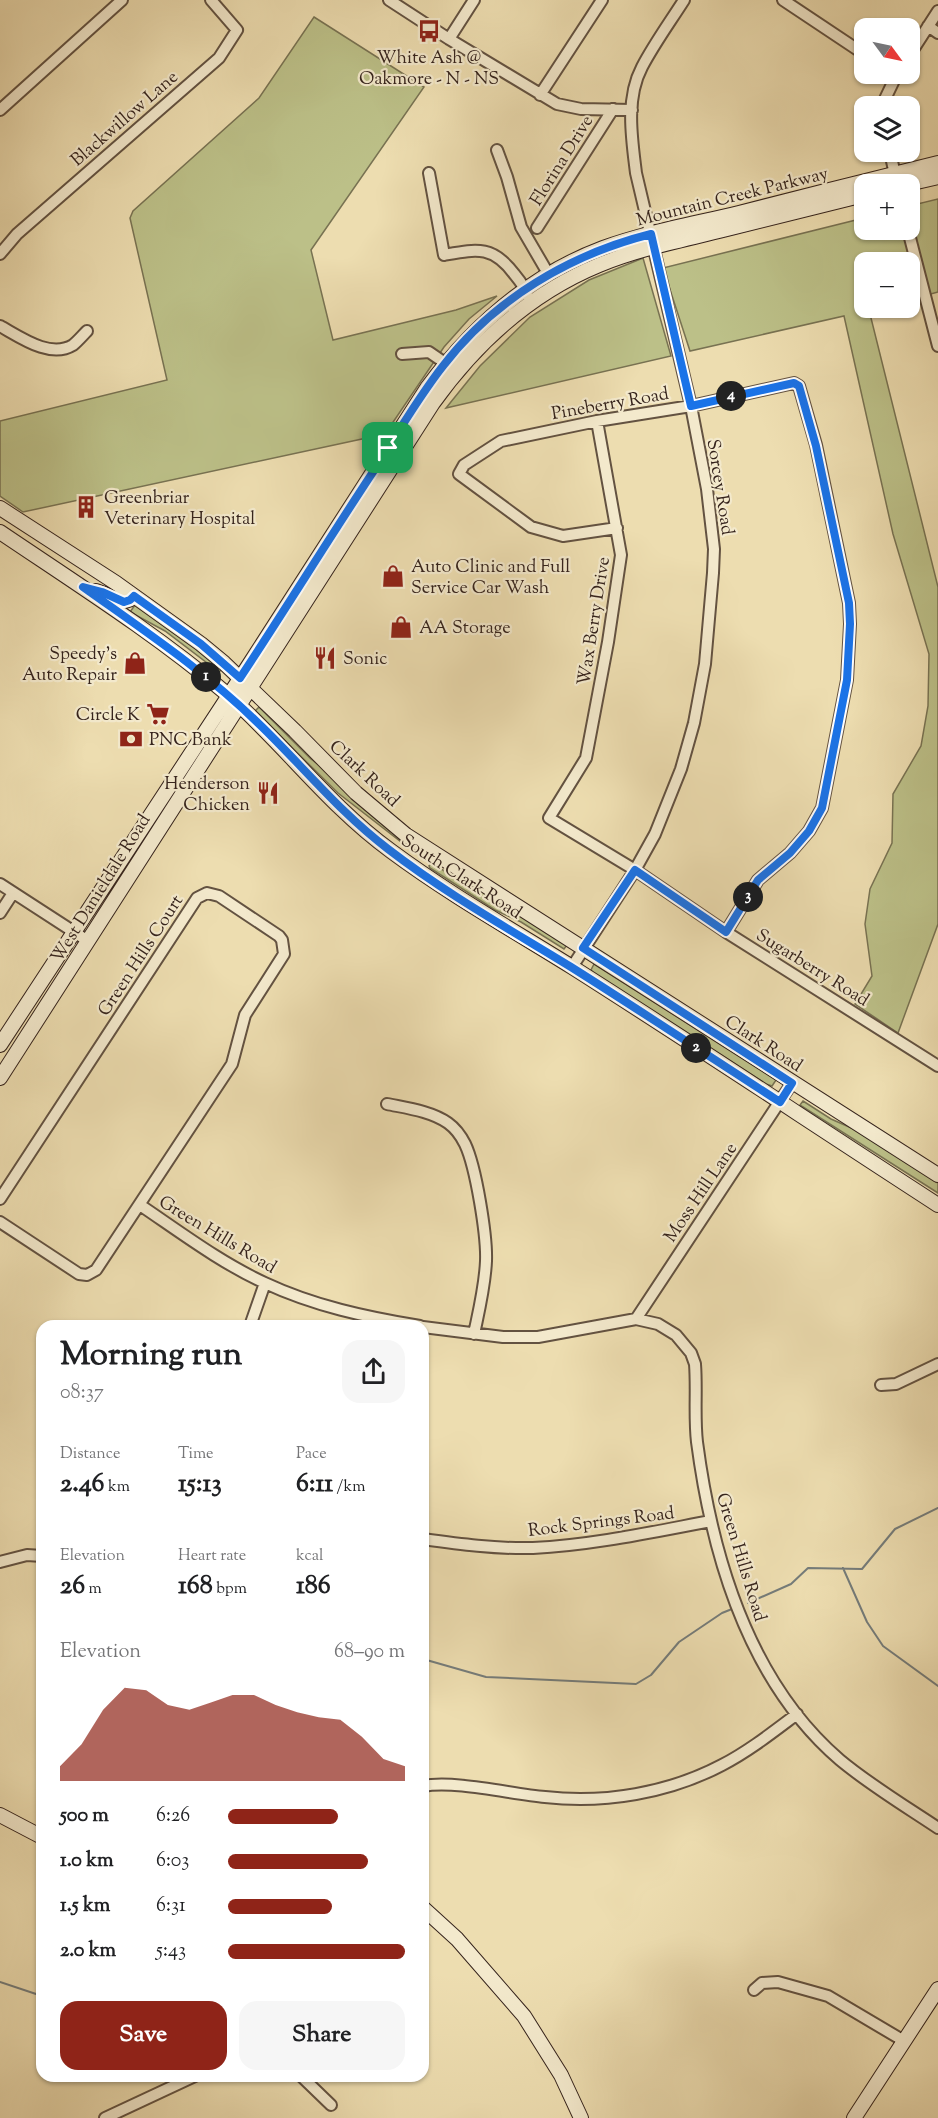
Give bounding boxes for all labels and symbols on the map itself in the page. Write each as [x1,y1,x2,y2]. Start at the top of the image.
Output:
bus stop icon: White Ash @ Oakmore - N - NS [416,18,442,44]
north arrow [854,18,920,84]
place label: White Ash @ Oakmore - N - NS [359,46,499,93]
street label: Blackwillow Lane [66,65,185,174]
street label: Florina Drive [524,111,601,211]
street label: Mountain Creek Parkway [634,162,831,234]
pin: 4 [716,381,746,411]
street label: Pineberry Road [550,382,671,428]
pin [362,422,413,473]
street label: Sorcey Road [699,437,739,537]
place label: Greenbriar Veterinary Hospital [104,486,255,533]
building icon: Greenbriar Veterinary Hospital [73,494,99,520]
place label: Auto Clinic and Full Service Car Wash [411,555,570,602]
street label: Wax Berry Drive [572,555,618,688]
shop icon: Auto Clinic and Full Service Car Wash [380,563,406,589]
shop icon: AA Storage [388,614,414,640]
place label: AA Storage [419,616,511,642]
place label: Speedy's Auto Repair [22,642,117,689]
restaurant icon: Sonic [312,645,338,671]
place label: Sonic [343,647,387,673]
shop icon: Speedy's Auto Repair [122,650,148,676]
pin: 1 [191,662,221,692]
supermarket icon: Circle K [145,701,171,727]
place label: Circle K [76,703,140,729]
bank icon: PNC Bank [118,726,144,752]
place label: PNC Bank [149,728,232,754]
street label: Clark Road [322,735,405,814]
place label: Henderson Chicken [164,772,250,819]
restaurant icon: Henderson Chicken [255,780,281,806]
street label: West Danieldale Road [45,810,158,968]
street label: South Clark Road [395,829,527,927]
pin: 3 [733,882,763,912]
street label: Green Hills Court [93,890,191,1022]
street label: Sugarberry Road [750,923,874,1014]
street label: Clark Road [719,1010,807,1080]
pin: 2 [681,1033,711,1063]
street label: Moss Hill Lane [659,1138,745,1248]
street label: Green Hills Road [153,1190,281,1281]
street label: Green Hills Road [708,1490,772,1625]
street label: Rock Springs Road [527,1501,676,1545]

